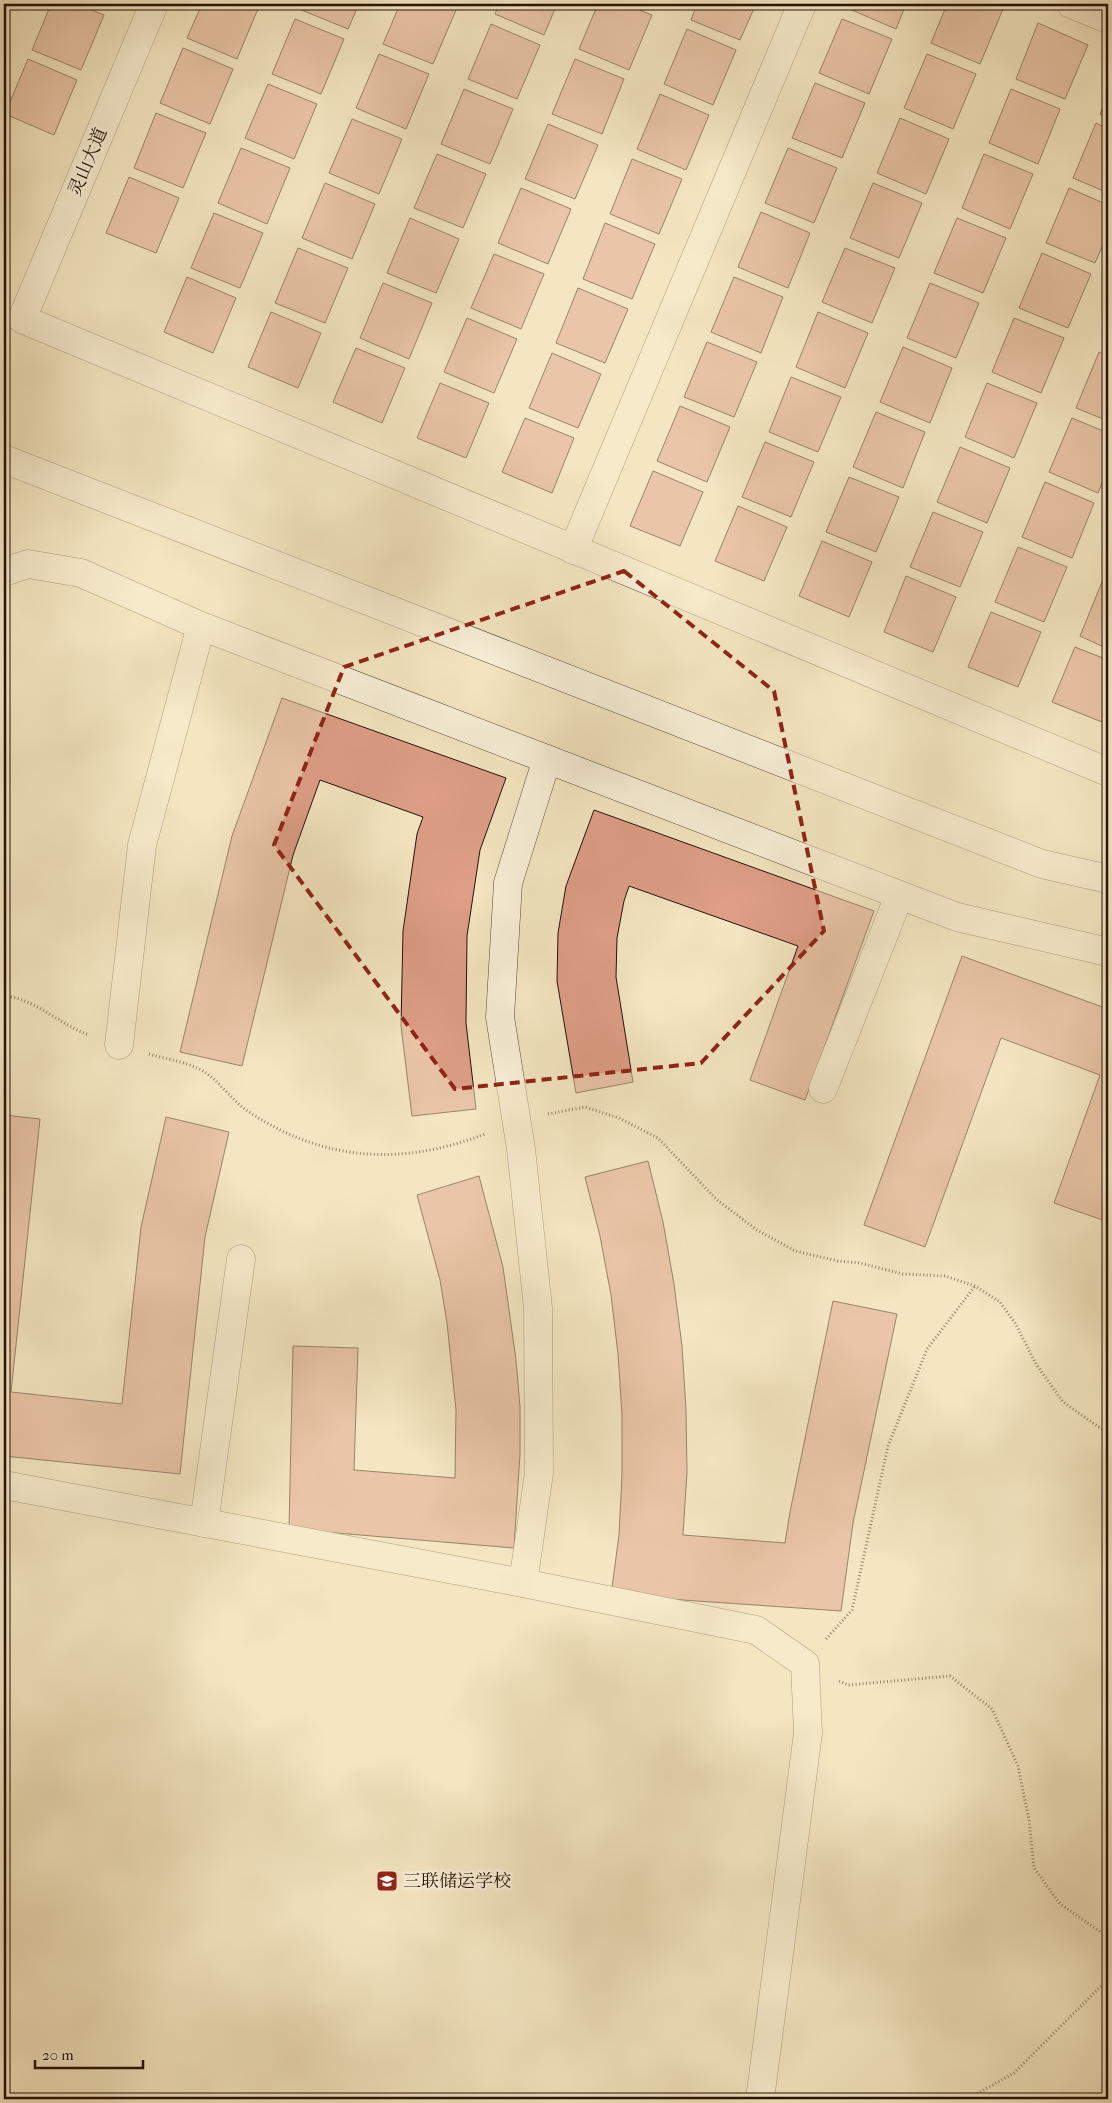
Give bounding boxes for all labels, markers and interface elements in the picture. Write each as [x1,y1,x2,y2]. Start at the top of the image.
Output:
street label: 灵山大道 [64,125,112,199]
school or university icon: 三联储运学校 [375,1869,399,1893]
place label: 三联储运学校 [403,1871,511,1892]
scale bar [35,2038,142,2070]
text: 20 m [42,2046,74,2064]

